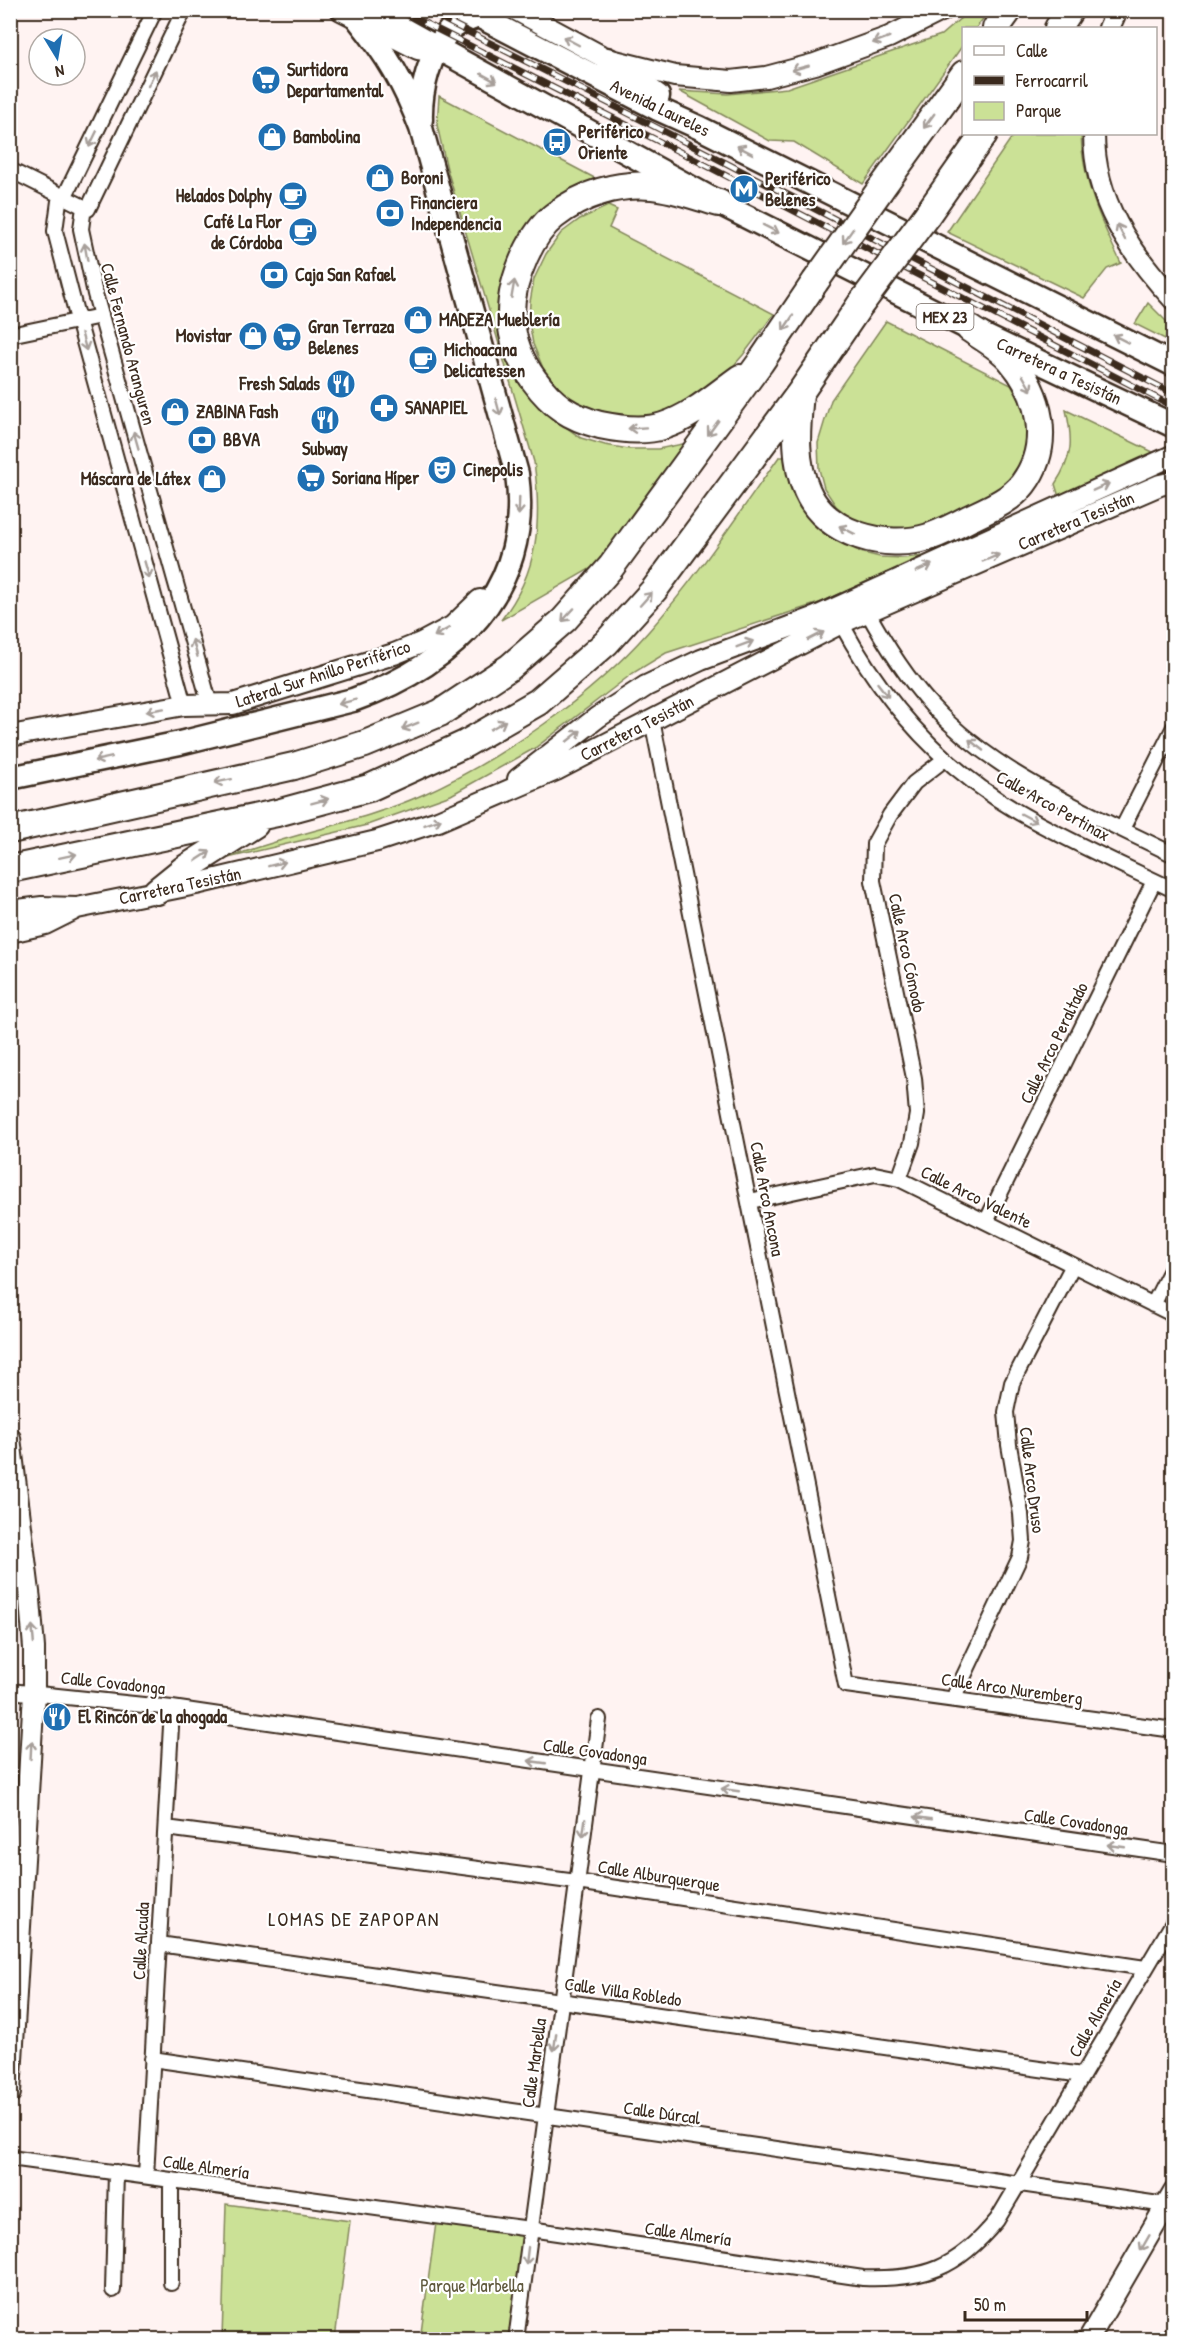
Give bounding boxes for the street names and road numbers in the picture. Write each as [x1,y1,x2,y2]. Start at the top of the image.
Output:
street label: Avenida Laureles [606,73,714,142]
street label: Calle Fernando Aranguren [95,260,162,428]
road number: MEX 23 [916,304,974,330]
street label: Carretera a Tesistán [993,331,1126,411]
street label: Carretera Tesistán [1014,485,1138,556]
street label: Lateral Sur Anillo Periférico [232,633,413,714]
street label: Carretera Tesistán [576,688,698,767]
street label: Calle Arco Pertinax [992,764,1115,847]
street label: Carretera Tesistán [117,860,243,911]
street label: Calle Arco Cómodo [883,891,932,1015]
street label: Calle Arco Peraltado [1013,978,1094,1108]
street label: Calle Arco Ancona [744,1139,791,1258]
street label: Calle Arco Valente [916,1159,1036,1234]
street label: Calle Arco Druso [1014,1425,1051,1535]
street label: Calle Covadonga [60,1665,166,1700]
street label: Calle Arco Nuremberg [940,1666,1084,1711]
street label: Calle Covadonga [541,1732,649,1771]
street label: Calle Covadonga [1022,1802,1130,1841]
street label: Calle Alburquerque [596,1854,722,1898]
street label: Calle Alcuda [126,1901,155,1980]
street label: Calle Villa Robledo [563,1971,683,2012]
street label: Calle Almería [1062,1974,1127,2062]
street label: Calle Marbella [515,2017,552,2109]
street label: Calle Dúrcal [622,2095,702,2130]
street label: Calle Almería [161,2148,251,2185]
street label: Calle Almería [643,2215,733,2252]

